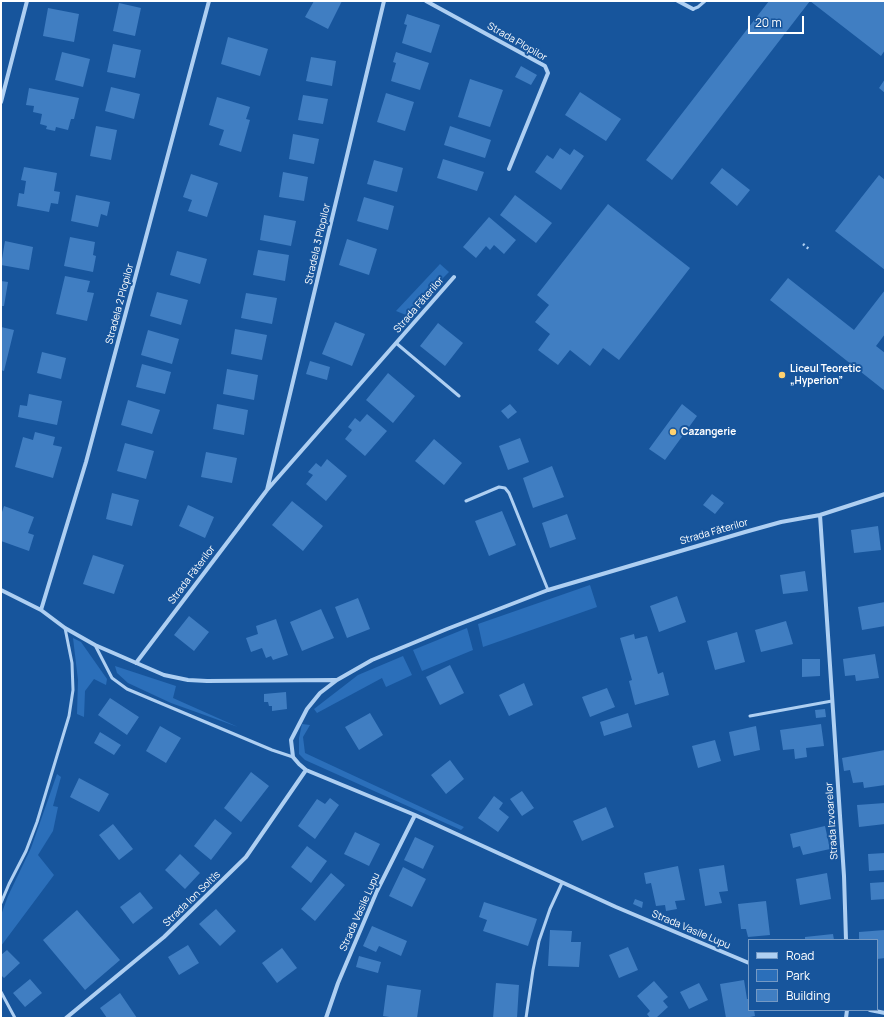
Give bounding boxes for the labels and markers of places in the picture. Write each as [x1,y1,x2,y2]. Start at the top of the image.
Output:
place label: Liceul Teoretic „Hyperion” [790,363,861,386]
marker: Liceul Teoretic „Hyperion” [777,370,787,380]
place label: Cazangerie [681,426,736,438]
marker: Cazangerie [668,427,678,437]

